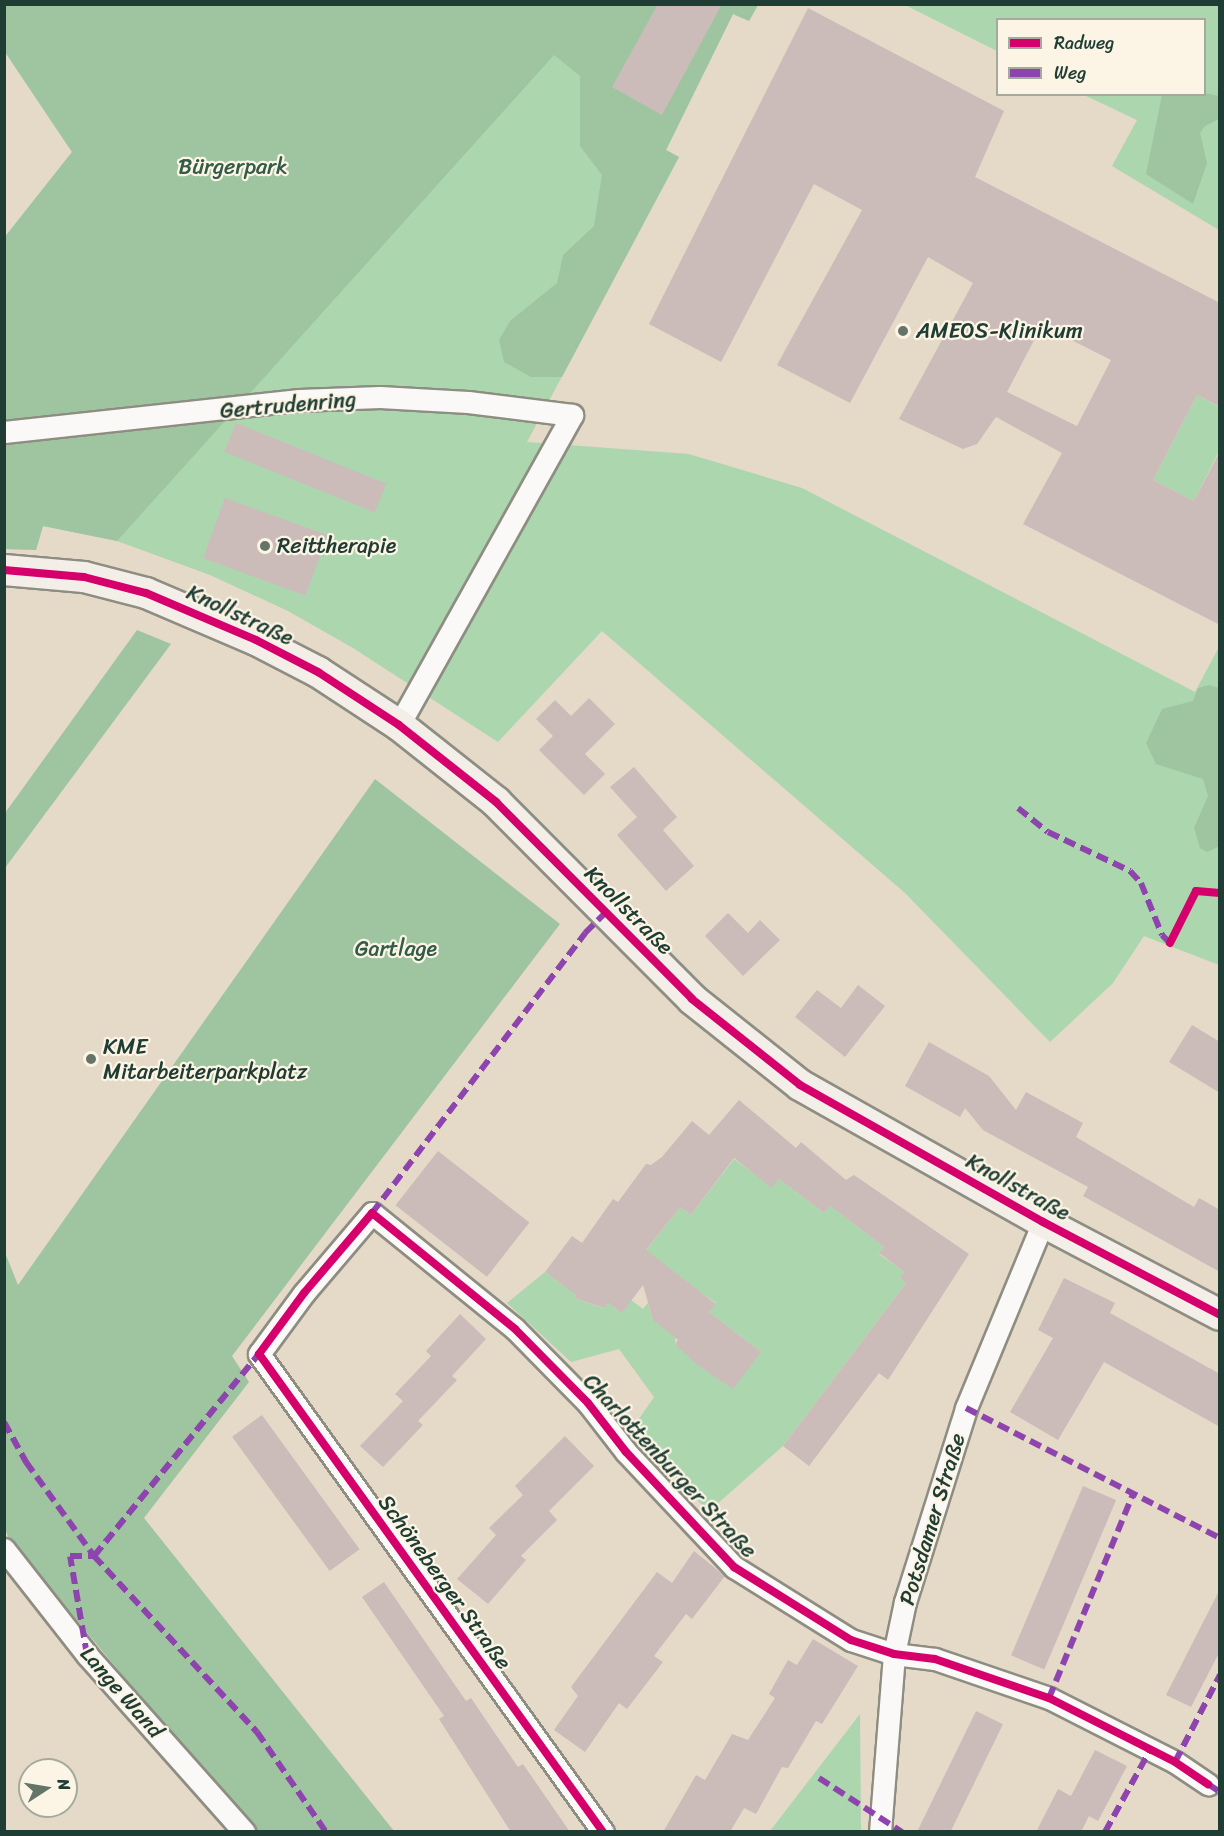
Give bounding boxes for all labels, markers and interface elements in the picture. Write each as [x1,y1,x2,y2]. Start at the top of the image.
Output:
legend [996,18,1206,96]
text: Radweg [1054,27,1114,59]
text: Weg [1054,57,1086,89]
park label: Bürgerpark [178,154,288,180]
place label: AMEOS-Klinikum [916,318,1083,344]
marker: AMEOS-Klinikum [894,322,912,340]
street label: Gertrudenring [219,386,357,424]
place label: Reittherapie [277,533,396,559]
marker: Reittherapie [258,539,272,553]
street label: Knollstraße [183,579,297,651]
street label: Knollstraße [579,860,679,960]
park label: Gartlage [355,936,437,962]
place label: KME Mitarbeiterparkplatz [103,1033,307,1084]
marker: KME Mitarbeiterparkplatz [84,1052,98,1066]
street label: Knollstraße [962,1148,1074,1226]
street label: Charlottenburger Straße [577,1368,763,1564]
street label: Potsdamer Straße [893,1429,971,1609]
street label: Schöneberger Straße [373,1489,517,1675]
street label: Lange Wand [75,1641,169,1743]
north arrow [18,1758,78,1818]
text: N [49,1776,79,1793]

